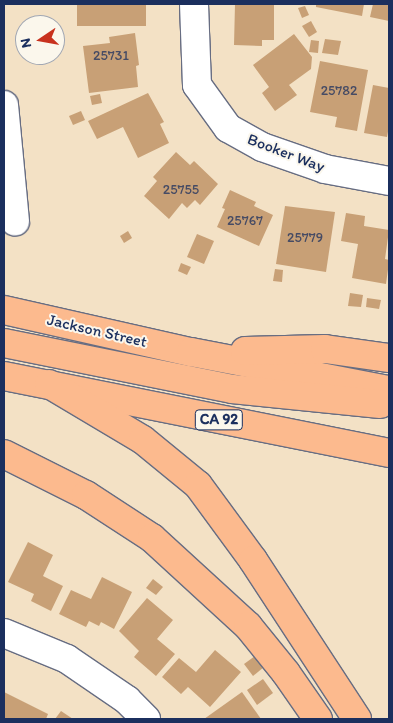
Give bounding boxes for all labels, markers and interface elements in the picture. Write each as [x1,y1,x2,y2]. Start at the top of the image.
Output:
north arrow [15,15,65,65]
text: N [17,37,35,49]
house number: 25731 [93,48,129,64]
house number: 25782 [321,83,357,99]
street label: Booker Way [245,130,327,176]
house number: 25755 [163,182,199,198]
house number: 25767 [227,213,263,229]
house number: 25779 [287,230,323,246]
street label: Jackson Street [45,310,149,352]
road number: CA 92 [194,408,244,432]

